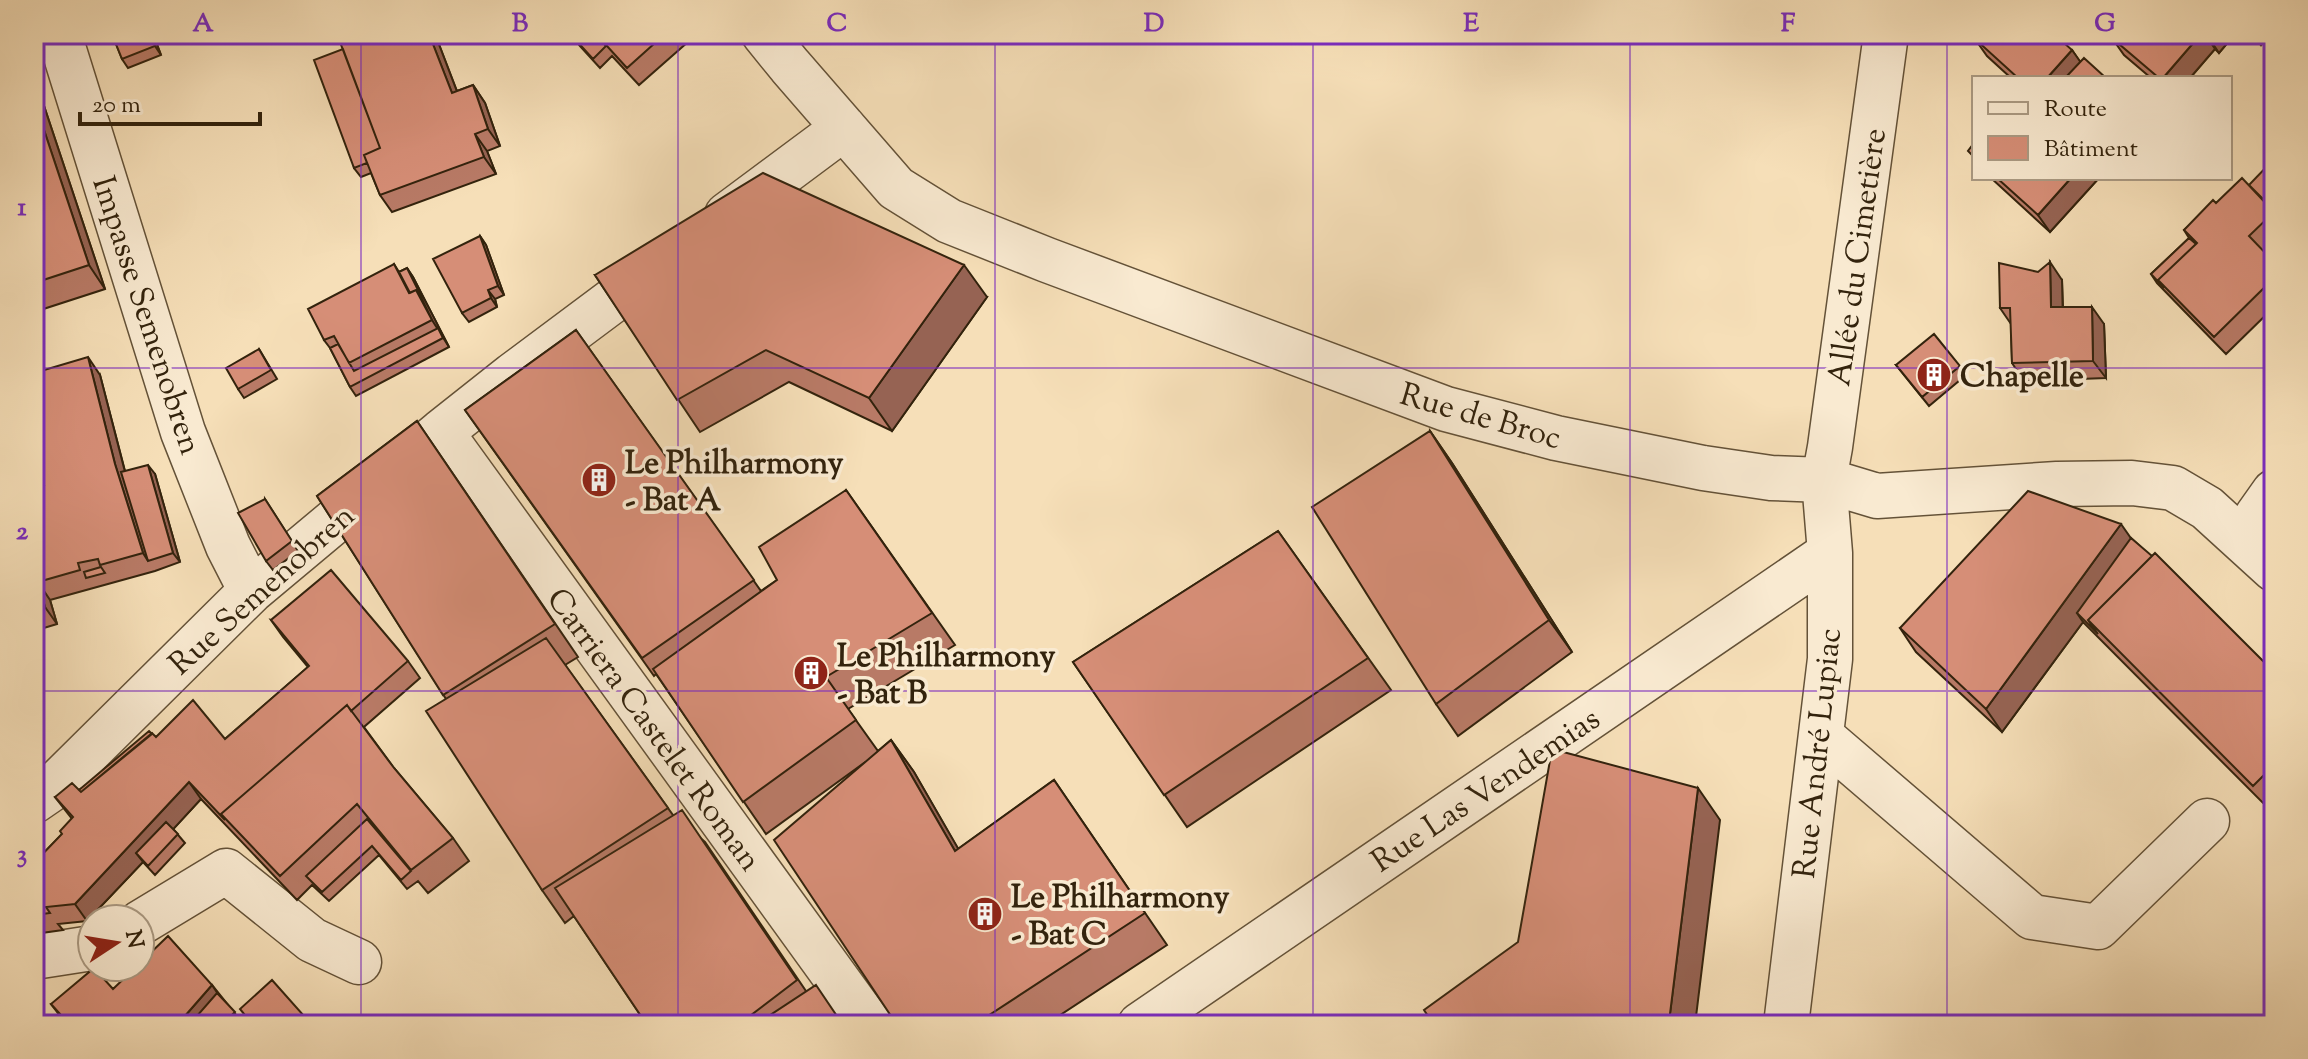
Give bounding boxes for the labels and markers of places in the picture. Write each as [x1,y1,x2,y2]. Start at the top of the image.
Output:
place label: Chapelle [1960,355,2084,401]
building icon: Chapelle [1915,356,1953,394]
place label: Le Philharmony - Bat A [625,442,844,525]
building icon: Le Philharmony - Bat A [580,461,618,499]
place label: Le Philharmony - Bat B [837,635,1056,718]
building icon: Le Philharmony - Bat B [792,654,830,692]
place label: Le Philharmony - Bat C [1011,876,1230,959]
building icon: Le Philharmony - Bat C [966,895,1004,933]

